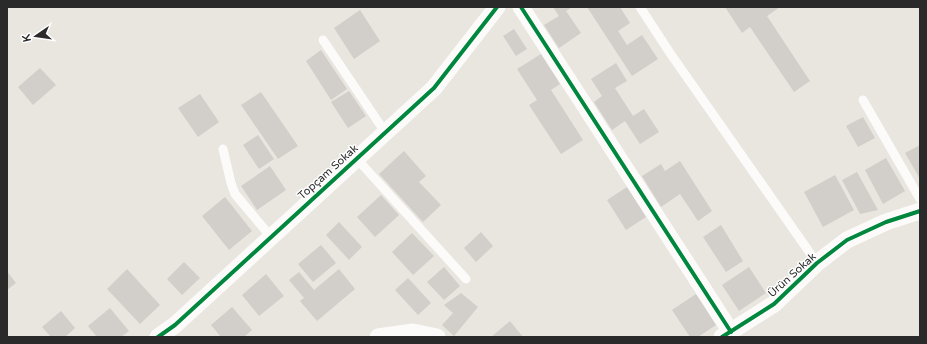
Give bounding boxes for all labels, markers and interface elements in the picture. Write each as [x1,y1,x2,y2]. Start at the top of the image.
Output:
north arrow [16,16,56,56]
text: K [19,32,34,43]
street label: Topçam Sokak [295,142,361,202]
street label: Ürün Sokak [765,250,819,300]

